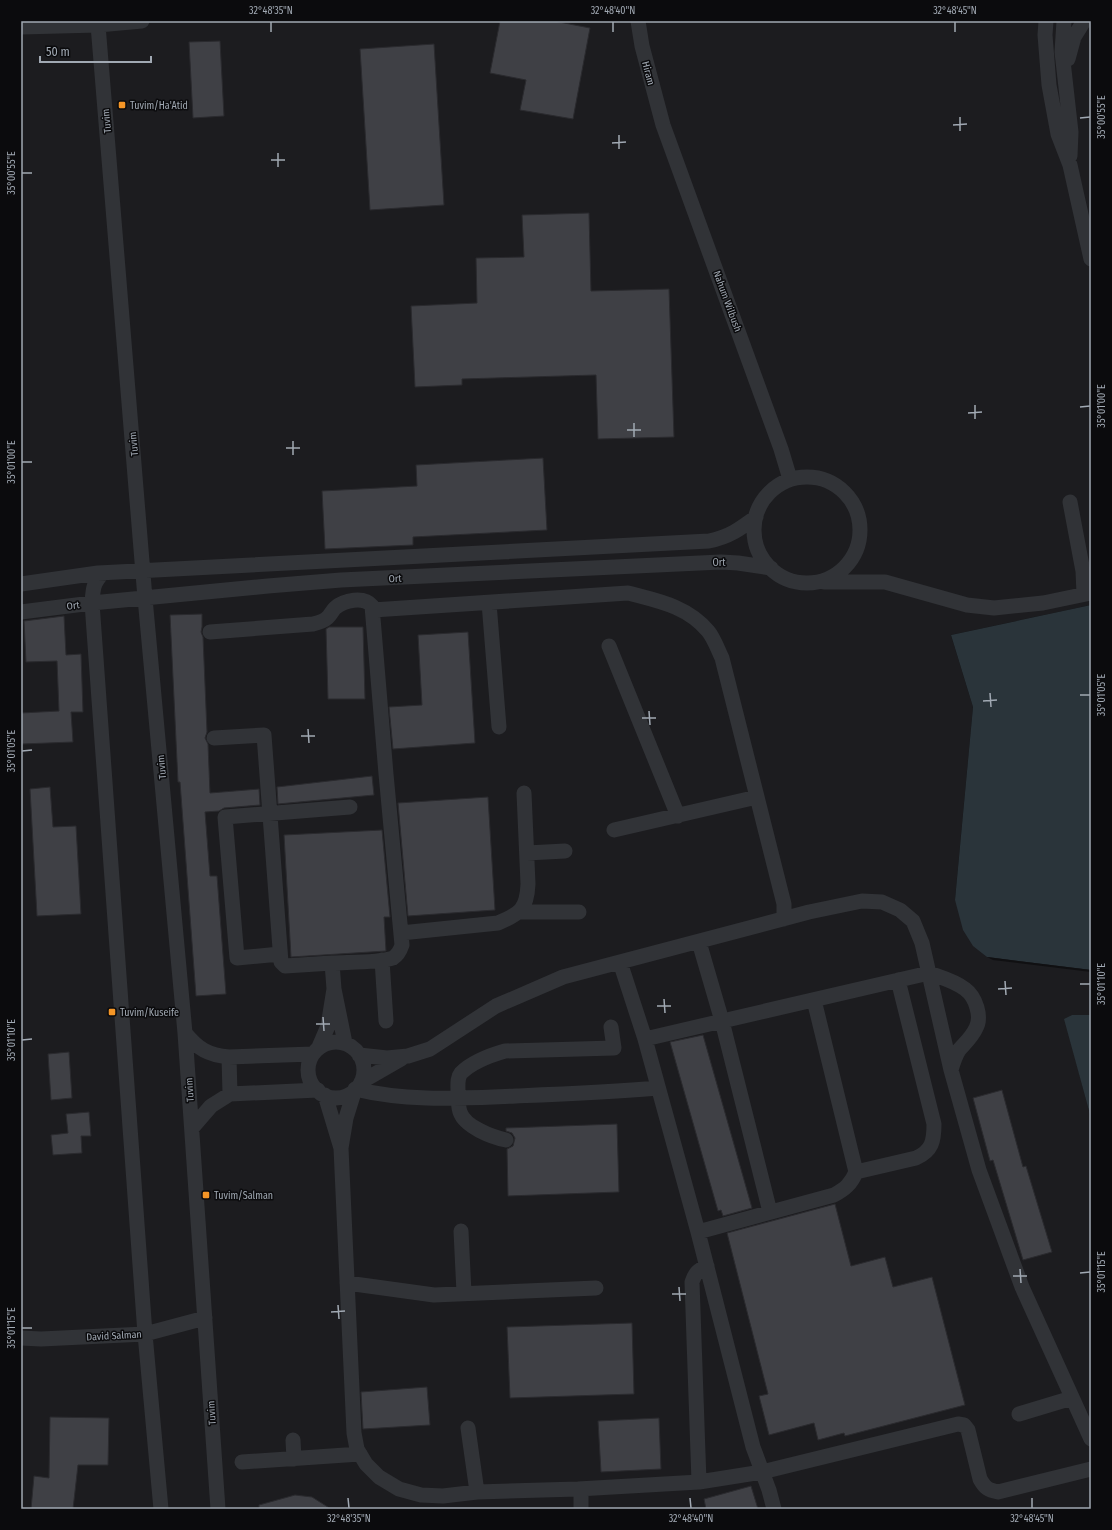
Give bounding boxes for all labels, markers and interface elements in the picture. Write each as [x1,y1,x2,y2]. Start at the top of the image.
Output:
text: 32°48'35"N [249,5,293,17]
text: 32°48'40"N [591,5,635,17]
text: 32°48'45"N [933,5,977,17]
scale bar [40,38,151,64]
text: 50 m [46,45,70,59]
street label: Hiram [639,60,657,87]
text: 35°00'55"E [1096,95,1108,139]
marker: Tuvim/Ha'Atid [117,100,127,110]
place label: Tuvim/Ha'Atid [130,100,188,112]
street label: Tuvim [100,108,114,133]
text: 35°00'55"E [6,151,18,195]
street label: Nahum Wilbush [710,269,744,334]
text: 35°01'00"E [1096,384,1108,428]
street label: Tuvim [127,431,141,456]
text: 35°01'00"E [6,440,18,484]
street label: Ort [712,557,726,569]
street label: Ort [388,573,403,585]
street label: Ort [66,599,81,613]
text: 35°01'05"E [1096,673,1108,716]
text: 35°01'05"E [6,729,18,772]
street label: Tuvim [155,754,169,779]
text: 35°01'10"E [1096,963,1108,1005]
marker: Tuvim/Kuseife [107,1007,117,1017]
place label: Tuvim/Kuseife [120,1007,179,1019]
text: 35°01'10"E [6,1019,18,1061]
street label: Tuvim [183,1077,197,1102]
marker: Tuvim/Salman [201,1190,211,1200]
place label: Tuvim/Salman [214,1190,273,1202]
text: 35°01'15"E [1096,1251,1108,1293]
text: 35°01'15"E [6,1307,18,1349]
street label: David Salman [86,1329,142,1343]
street label: Tuvim [205,1400,219,1425]
text: 32°48'35"N [327,1513,371,1525]
text: 32°48'40"N [669,1513,713,1525]
text: 32°48'45"N [1010,1513,1054,1525]

